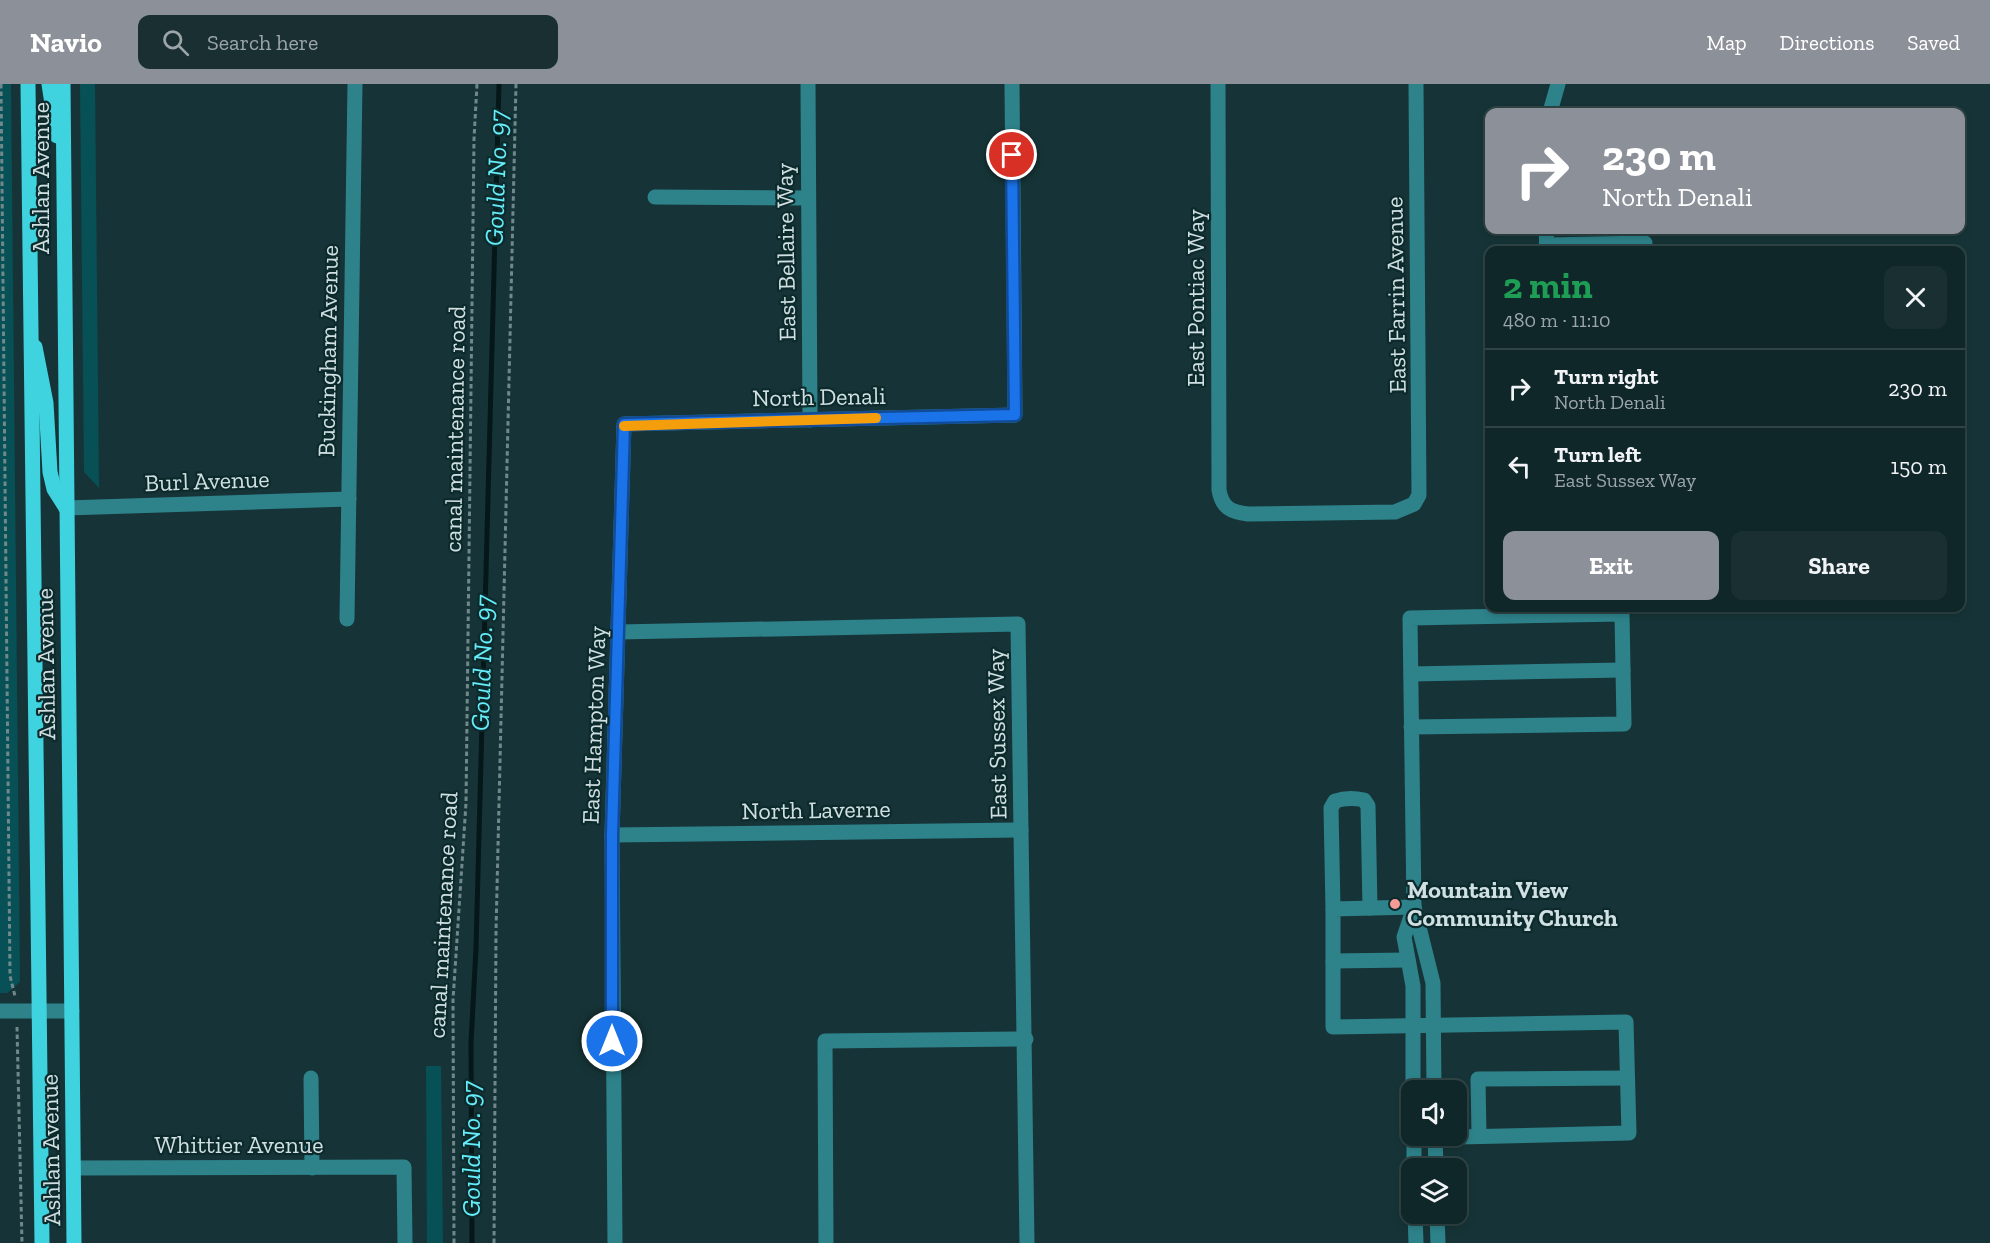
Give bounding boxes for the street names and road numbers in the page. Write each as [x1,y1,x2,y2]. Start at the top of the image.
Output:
street label: Ashlan Avenue [26,102,55,254]
street label: East Bellaire Way [769,162,802,341]
street label: East Farrin Avenue [1379,196,1412,394]
street label: East Pontiac Way [1181,208,1210,387]
street label: Buckingham Avenue [311,245,344,457]
street label: canal maintenance road [438,305,471,553]
street label: North Denali [752,381,886,412]
street label: Burl Avenue [144,464,270,497]
street label: Ashlan Avenue [30,588,61,740]
street label: East Hampton Way [576,625,611,825]
street label: East Sussex Way [981,648,1012,820]
street label: canal maintenance road [422,791,463,1039]
street label: North Laverne [741,794,891,825]
street label: Ashlan Avenue [35,1074,66,1226]
street label: Whittier Avenue [155,1130,323,1159]

